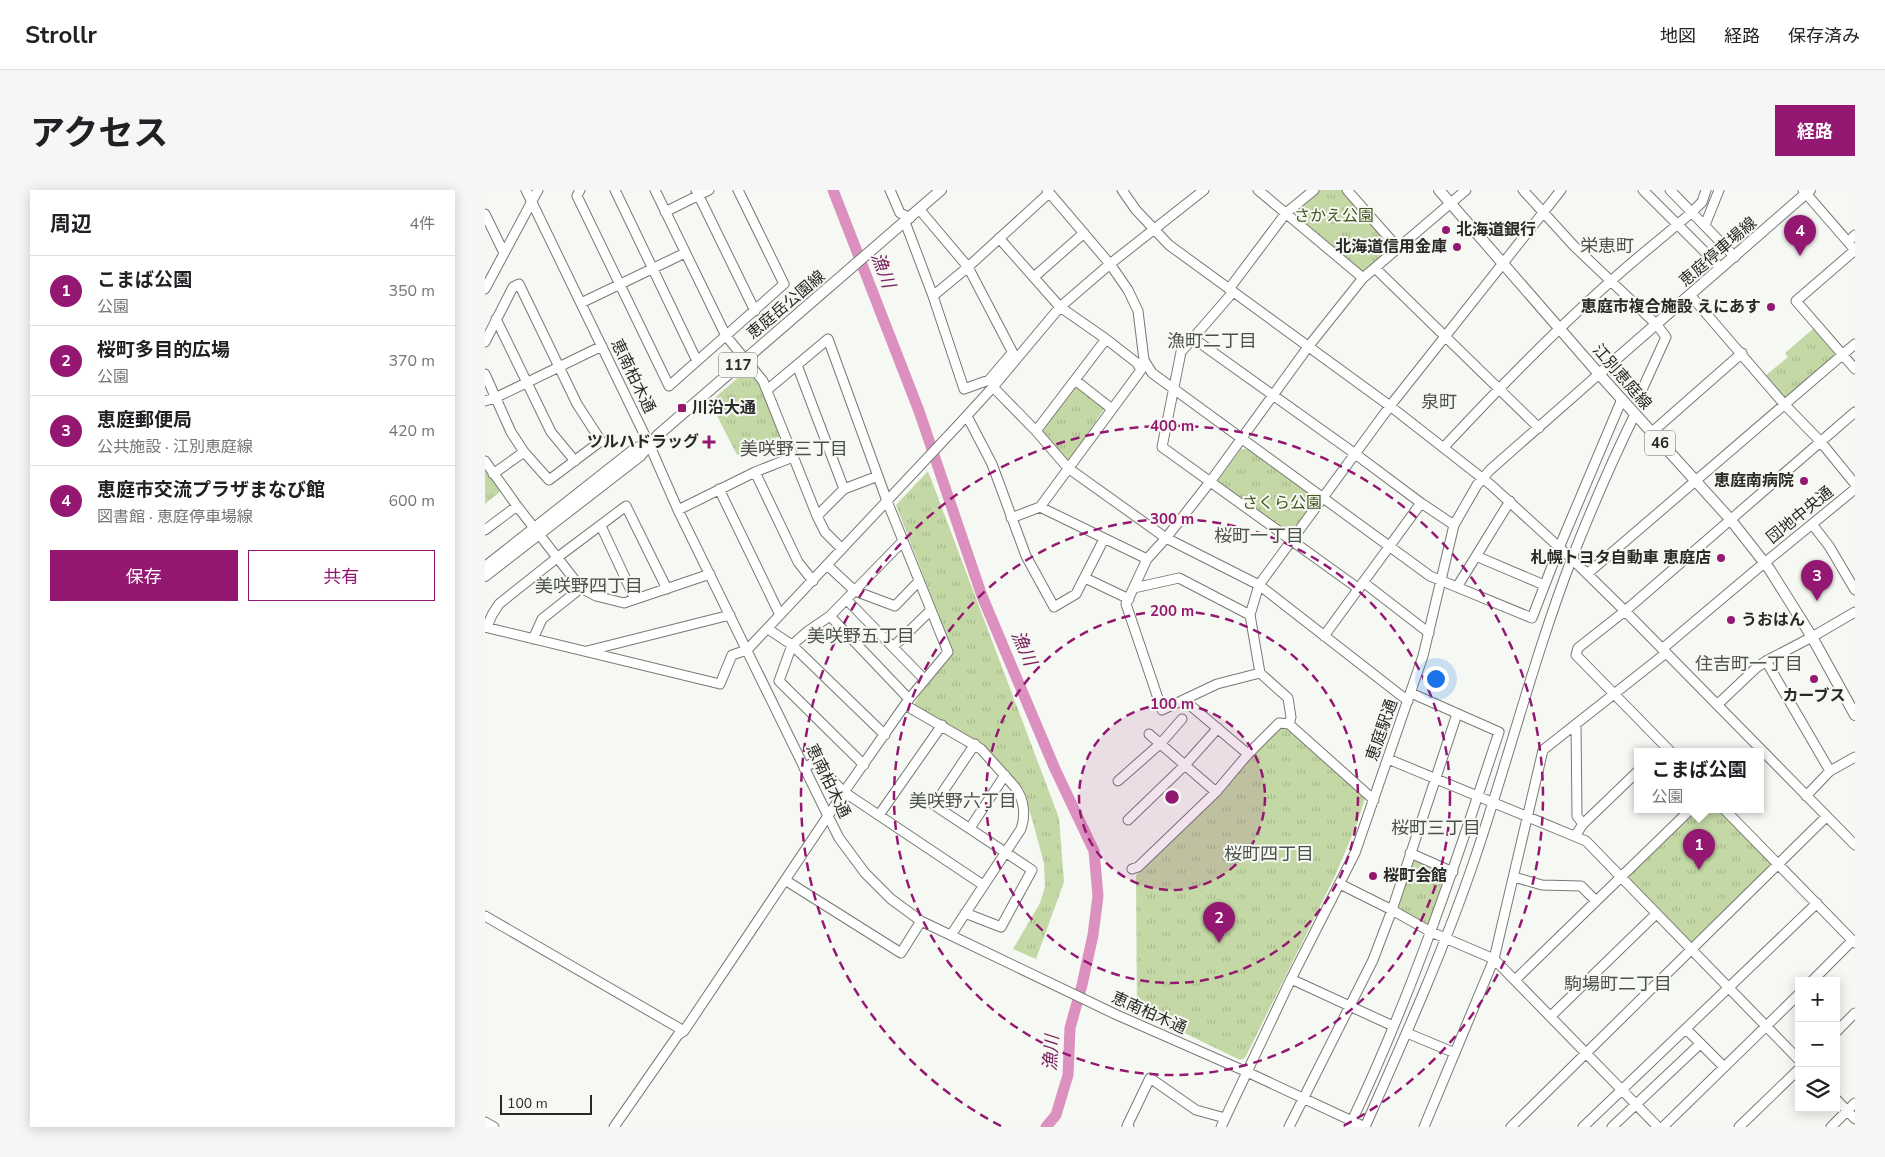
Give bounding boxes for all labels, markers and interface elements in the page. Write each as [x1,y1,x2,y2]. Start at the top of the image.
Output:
text: Strollr [25,19,97,51]
text: 地図 [1660,24,1696,48]
text: 経路 [1724,24,1760,48]
text: 保存済み [1788,24,1860,48]
button: 経路 [1775,105,1855,156]
text: アクセス [30,110,168,157]
park label: さかえ公園 [1294,205,1374,227]
text: 周辺 [50,210,92,238]
street label: 恵庭停車場線 [1675,212,1761,292]
text: 4件 [409,213,435,235]
pin: 4 [1784,215,1816,256]
place label: 北海道銀行 [1456,219,1536,241]
marker: 北海道銀行 [1440,224,1452,236]
district label: 栄恵町 [1580,234,1634,258]
place label: 北海道信用金庫 [1335,236,1447,258]
marker: 北海道信用金庫 [1451,241,1463,253]
water label: 漁川 [865,249,901,293]
street label: 恵庭岳公園線 [742,266,830,344]
text: こまば公園 [97,267,192,293]
text: 1 [61,280,71,302]
text: 350 m [388,280,435,302]
text: 公園 [97,296,129,318]
place label: 恵庭市複合施設 えにあす [1581,296,1761,318]
marker: 恵庭市複合施設 えにあす [1765,301,1777,313]
district label: 漁町二丁目 [1167,329,1257,353]
street label: 恵南柏木通 [606,335,660,417]
text: 桜町多目的広場 [97,337,230,363]
street label: 江別恵庭線 [1587,340,1657,414]
text: 2 [61,350,71,372]
text: 370 m [388,350,435,372]
road number: 117 [719,352,757,378]
text: 公園 [97,366,129,388]
district label: 泉町 [1421,390,1457,414]
place label: 川沿大通 [692,397,756,419]
marker: 川沿大通 [676,402,688,414]
text: 恵庭郵便局 [97,407,192,433]
text: 400 m [1150,416,1194,436]
text: 3 [61,420,71,442]
text: 420 m [388,420,435,442]
road number: 46 [1645,430,1675,456]
place label: ツルハドラッグ [587,431,699,453]
text: 公共施設 · 江別恵庭線 [97,436,253,458]
marker: ツルハドラッグ [703,436,715,448]
district label: 美咲野三丁目 [740,437,848,461]
place label: 恵庭南病院 [1714,470,1794,492]
marker: 恵庭南病院 [1798,475,1810,487]
text: 恵庭市交流プラザまなび館 [97,477,325,503]
street label: 団地中央通 [1762,481,1838,549]
text: 4 [61,490,71,512]
text: 600 m [388,490,435,512]
park label: さくら公園 [1242,492,1322,514]
text: 図書館 · 恵庭停車場線 [97,506,253,528]
text: 300 m [1150,509,1194,529]
district label: 桜町一丁目 [1214,524,1304,548]
place label: 札幌トヨタ自動車 恵庭店 [1531,547,1711,569]
button: 保存 [50,550,238,601]
button: 共有 [248,550,435,601]
marker: 札幌トヨタ自動車 恵庭店 [1715,552,1727,564]
pin: 3 [1801,560,1833,601]
district label: 美咲野四丁目 [535,574,643,598]
text: 200 m [1150,601,1194,621]
place label: うおはん [1741,609,1805,631]
marker: うおはん [1725,614,1737,626]
district label: 美咲野五丁目 [807,624,915,648]
water label: 漁川 [1006,627,1043,671]
district label: 住吉町一丁目 [1695,652,1803,676]
your location [1423,666,1449,692]
marker: カーブス [1808,673,1820,685]
place label: カーブス [1782,685,1846,707]
text: 100 m [1150,694,1194,714]
street label: 恵庭駅通 [1361,696,1403,764]
street label: 恵南柏木通 [801,740,855,822]
popup [1634,748,1764,813]
text: こまば公園 [1651,757,1747,783]
text: 公園 [1651,786,1684,808]
centre of rings [1163,788,1181,806]
district label: 美咲野六丁目 [909,789,1017,813]
district label: 桜町三丁目 [1391,816,1481,840]
pin: 1 [1683,829,1715,870]
district label: 桜町四丁目 [1224,842,1314,866]
place label: 桜町会館 [1383,865,1447,887]
marker: 桜町会館 [1367,870,1379,882]
pin: 2 [1203,902,1235,943]
district label: 駒場町二丁目 [1564,972,1672,996]
map controls [1795,977,1840,1112]
button: + [1795,977,1840,1022]
street label: 恵南柏木通 [1108,987,1190,1039]
button: − [1795,1022,1840,1067]
water label: 漁川 [1038,1032,1064,1072]
button: layers [1795,1067,1840,1112]
scale bar [500,1092,593,1115]
text: 100 m [507,1094,548,1113]

